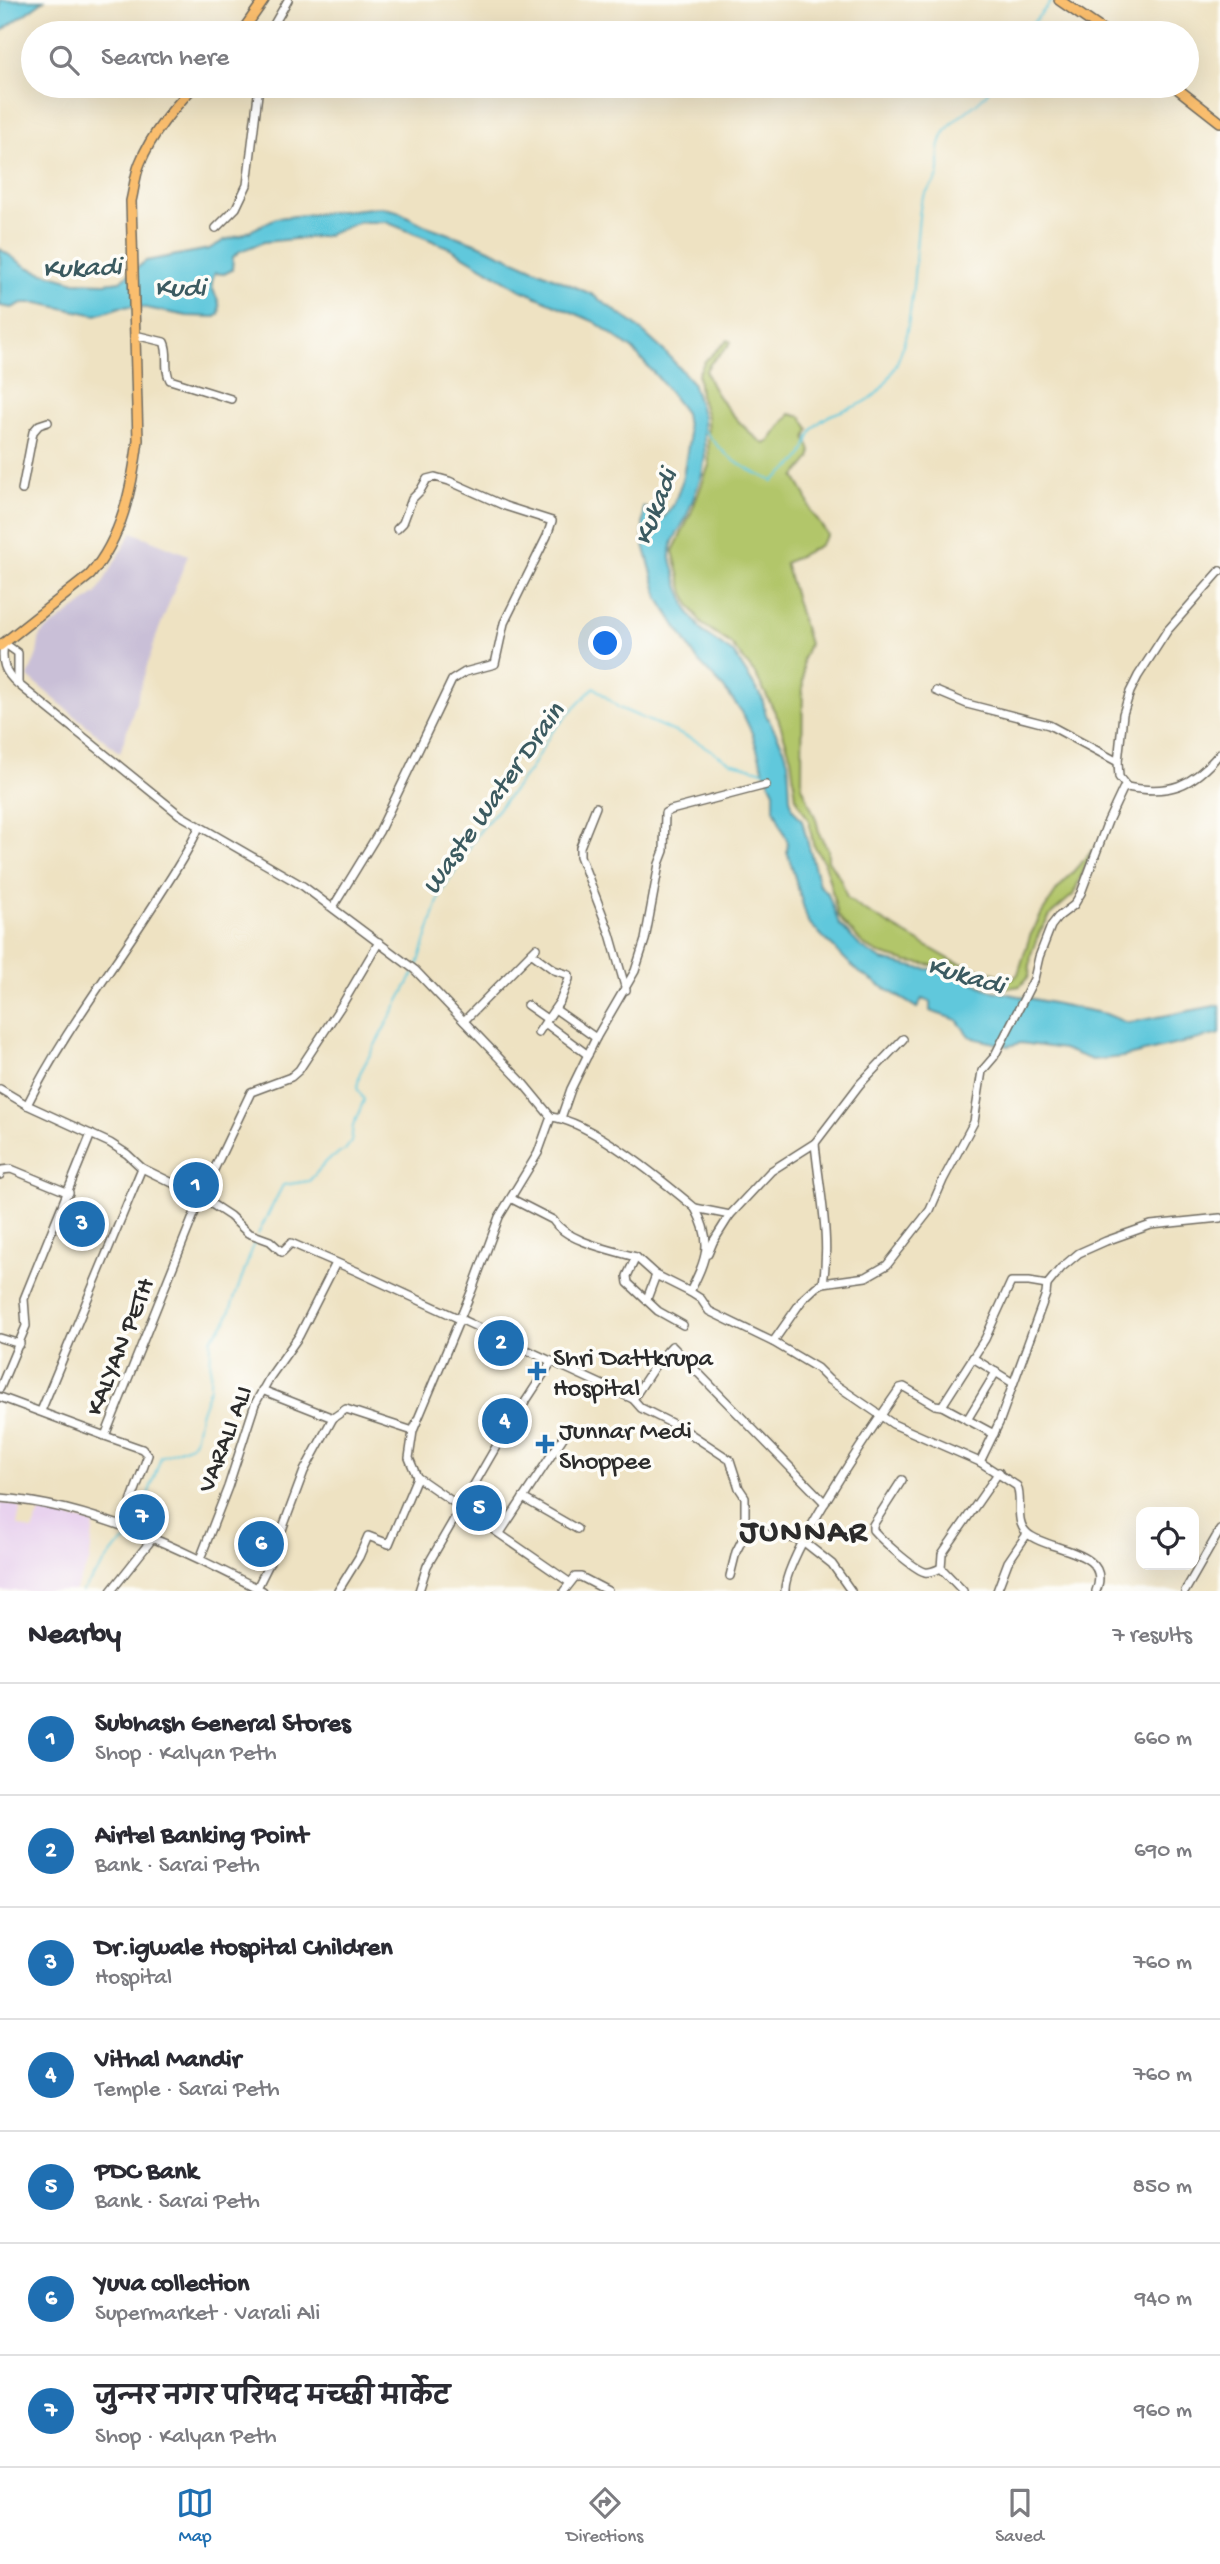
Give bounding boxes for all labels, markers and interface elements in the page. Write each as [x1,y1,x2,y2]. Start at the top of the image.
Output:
search box [21,21,1199,98]
icon: search [45,41,83,79]
text: Search here [101,44,229,75]
water label: Kukadi [42,252,125,287]
water label: Kudi [154,273,208,306]
water label: Kukadi [628,462,688,550]
your location [588,626,622,660]
water label: Waste Water Drain [416,697,574,902]
water label: Kukadi [923,951,1011,1005]
pin: 1 [173,1159,219,1211]
pin: 3 [59,1198,105,1250]
street label: KALYAN PETH [81,1274,164,1421]
pin: 2 [478,1317,524,1369]
place label: Shri Dattkrupa Hospital [553,1345,714,1406]
marker: Shri Dattkrupa Hospital [527,1361,547,1381]
street label: VARALI ALI [192,1382,262,1498]
pin: 4 [482,1395,528,1447]
place label: Junnar Medi Shoppee [559,1418,692,1479]
marker: Junnar Medi Shoppee [537,1436,553,1452]
pin: 5 [456,1482,502,1534]
pin: 7 [119,1491,165,1543]
map controls [1136,1507,1199,1570]
button: locate [1136,1507,1199,1570]
district label: JUNNAR [739,1515,868,1553]
pin: 6 [238,1518,284,1570]
text: Nearby [28,1619,121,1654]
text: 7 results [1112,1623,1192,1650]
text: Subhash General Stores [95,1710,351,1741]
text: 1 [46,1726,56,1753]
text: 660 m [1134,1726,1192,1753]
text: Shop · Kalyan Peth [95,1741,277,1768]
text: Airtel Banking Point [95,1822,308,1853]
text: 2 [45,1838,57,1865]
text: 690 m [1134,1838,1192,1865]
text: Bank · Sarai Peth [95,1853,260,1880]
text: Dr.igwale Hospital Children [95,1934,393,1965]
text: 3 [45,1950,57,1977]
text: 760 m [1134,1950,1192,1977]
text: Hospital [95,1965,172,1992]
text: Vithal Mandir [95,2046,241,2077]
text: 4 [46,2062,56,2089]
text: 760 m [1134,2062,1192,2089]
text: Temple · Sarai Peth [95,2077,280,2104]
text: PDC Bank [95,2158,198,2189]
text: 5 [45,2174,57,2201]
text: 850 m [1132,2174,1192,2201]
text: Bank · Sarai Peth [95,2189,260,2216]
text: Yuva collection [95,2270,249,2301]
text: 6 [45,2286,57,2313]
text: 940 m [1135,2286,1192,2313]
text: Supermarket · Varali Ali [95,2301,320,2328]
text: जुन्नर नगर परिषद मच्छी मार्केट [95,2384,450,2415]
text: 7 [45,2398,57,2425]
text: 960 m [1134,2398,1192,2425]
text: Shop · Kalyan Peth [95,2424,277,2451]
tab: Map [176,2484,214,2549]
tab: Directions [566,2484,643,2549]
tab: Saved [995,2484,1044,2549]

